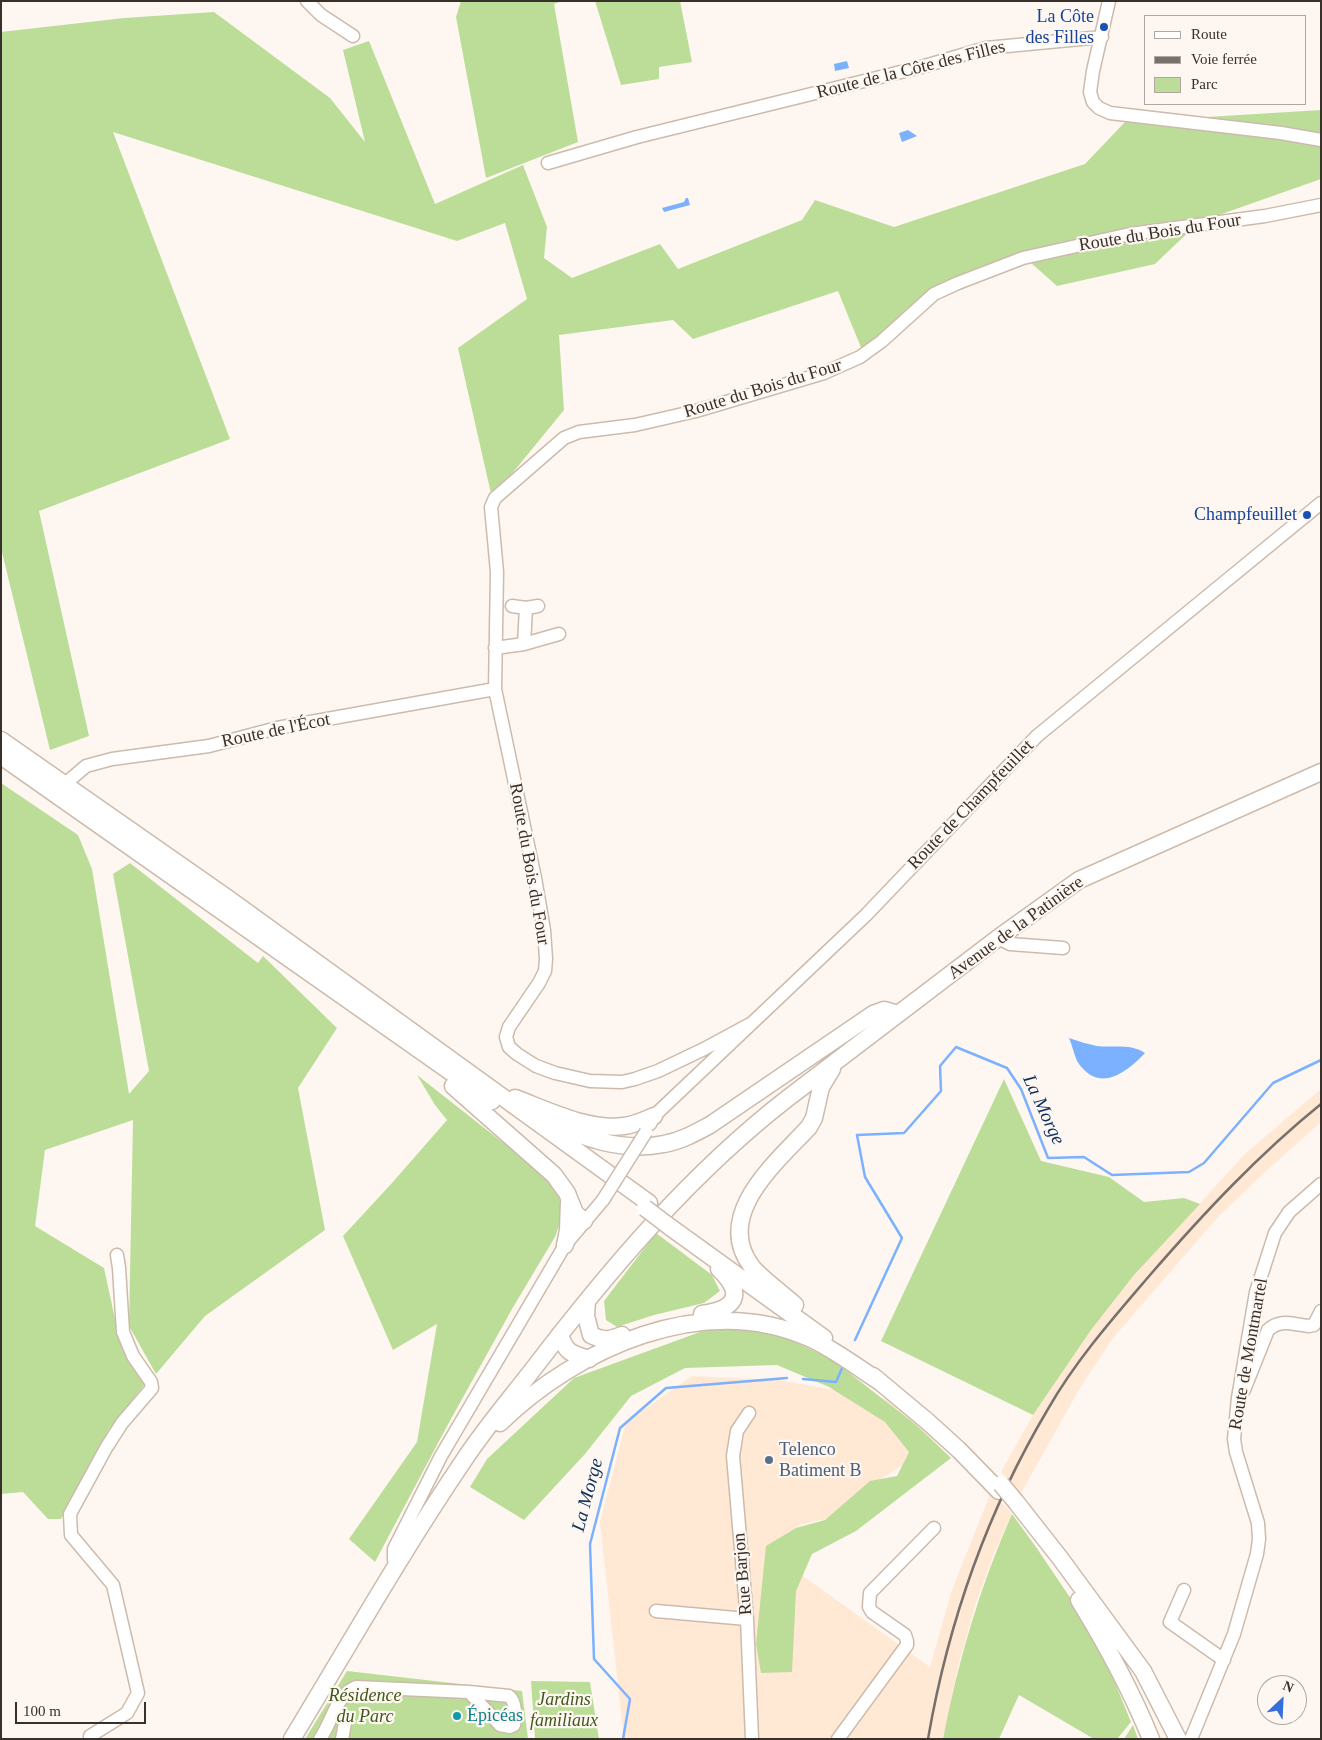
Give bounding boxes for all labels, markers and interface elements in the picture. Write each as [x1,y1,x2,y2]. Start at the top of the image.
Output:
place label: La Côte des Filles [1025,6,1094,48]
legend [1144,15,1307,105]
marker: La Côte des Filles [1098,21,1110,33]
text: Route [1191,26,1227,42]
street label: Route de la Côte des Filles [815,36,1007,104]
text: Voie ferrée [1191,51,1257,67]
text: Parc [1191,76,1218,92]
street label: Route du Bois du Four [1077,210,1243,256]
street label: Route du Bois du Four [681,355,845,423]
place label: Champfeuillet [1194,504,1297,526]
marker: Champfeuillet [1301,509,1313,521]
street label: Route de l'Écot [220,709,332,753]
street label: Route de Champfeuillet [904,736,1038,874]
street label: Route du Bois du Four [504,781,554,947]
street label: Avenue de la Patinière [944,872,1088,984]
water label: La Morge [1017,1071,1069,1149]
street label: Route de Montmartel [1225,1276,1273,1432]
place label: Telenco Batiment B [779,1439,861,1482]
marker: Telenco Batiment B [763,1454,775,1466]
water label: La Morge [567,1456,609,1534]
street label: Rue Barjon [729,1532,757,1616]
north arrow [1257,1675,1307,1725]
text: N [1280,1678,1296,1696]
park label: Résidence du Parc [329,1685,401,1728]
park label: Jardins familiaux [530,1689,598,1732]
scale bar [18,1692,149,1724]
text: 100 m [23,1703,61,1719]
place label: Épicéas [467,1705,523,1727]
marker: Épicéas [451,1710,463,1722]

